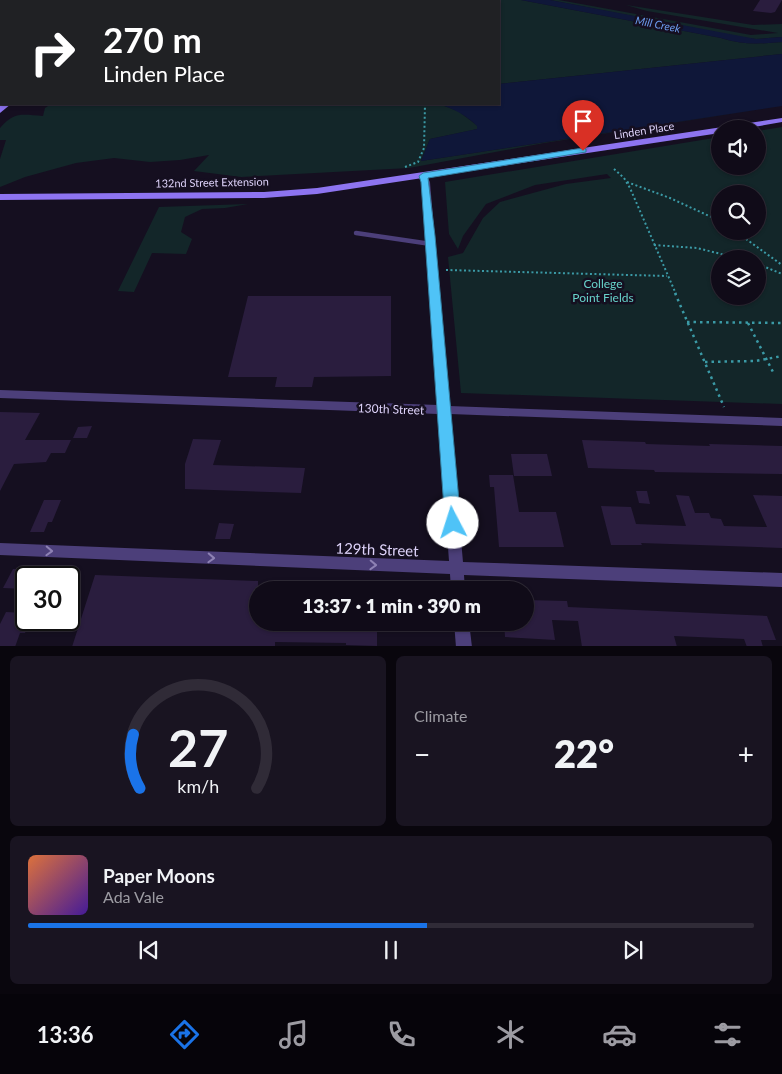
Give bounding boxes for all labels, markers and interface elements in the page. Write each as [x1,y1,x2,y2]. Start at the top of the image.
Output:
water label: Mill Creek [634,13,682,35]
text: 270 m [103,18,202,60]
icon: right [20,20,85,85]
text: Linden Place [103,60,225,87]
pin [562,100,604,151]
icon: arrive [569,107,597,135]
street label: Linden Place [613,119,675,141]
map controls [711,120,766,305]
button: sound [711,120,766,175]
street label: 132nd Street Extension [155,175,269,189]
button: search [711,185,766,240]
button: layers [711,250,766,305]
park label: College Point Fields [572,276,634,305]
street label: 130th Street [357,400,425,418]
position arrow [426,496,478,548]
street label: 129th Street [335,539,419,559]
one-way arrow [45,546,53,557]
one-way arrow [207,553,215,564]
one-way arrow [370,560,378,570]
speed limit sign: 30 [15,566,80,631]
text: 13:37 · 1 min · 390 m [302,594,481,617]
text: Climate [414,706,467,725]
text: 27 [168,716,228,778]
text: 22° [554,730,614,776]
text: − [414,737,430,771]
text: + [738,737,754,771]
text: km/h [177,775,219,797]
text: Paper Moons [103,864,215,887]
text: Ada Vale [103,887,164,906]
icon: previous [135,936,163,964]
icon: pause [377,936,405,964]
icon: next [619,936,647,964]
icon: directions [167,1017,202,1052]
icon: music [276,1017,311,1052]
icon: phone [384,1017,419,1052]
icon: climate [493,1017,528,1052]
icon: car [602,1017,637,1052]
icon: filters [710,1017,745,1052]
text: 13:36 [37,1021,94,1048]

